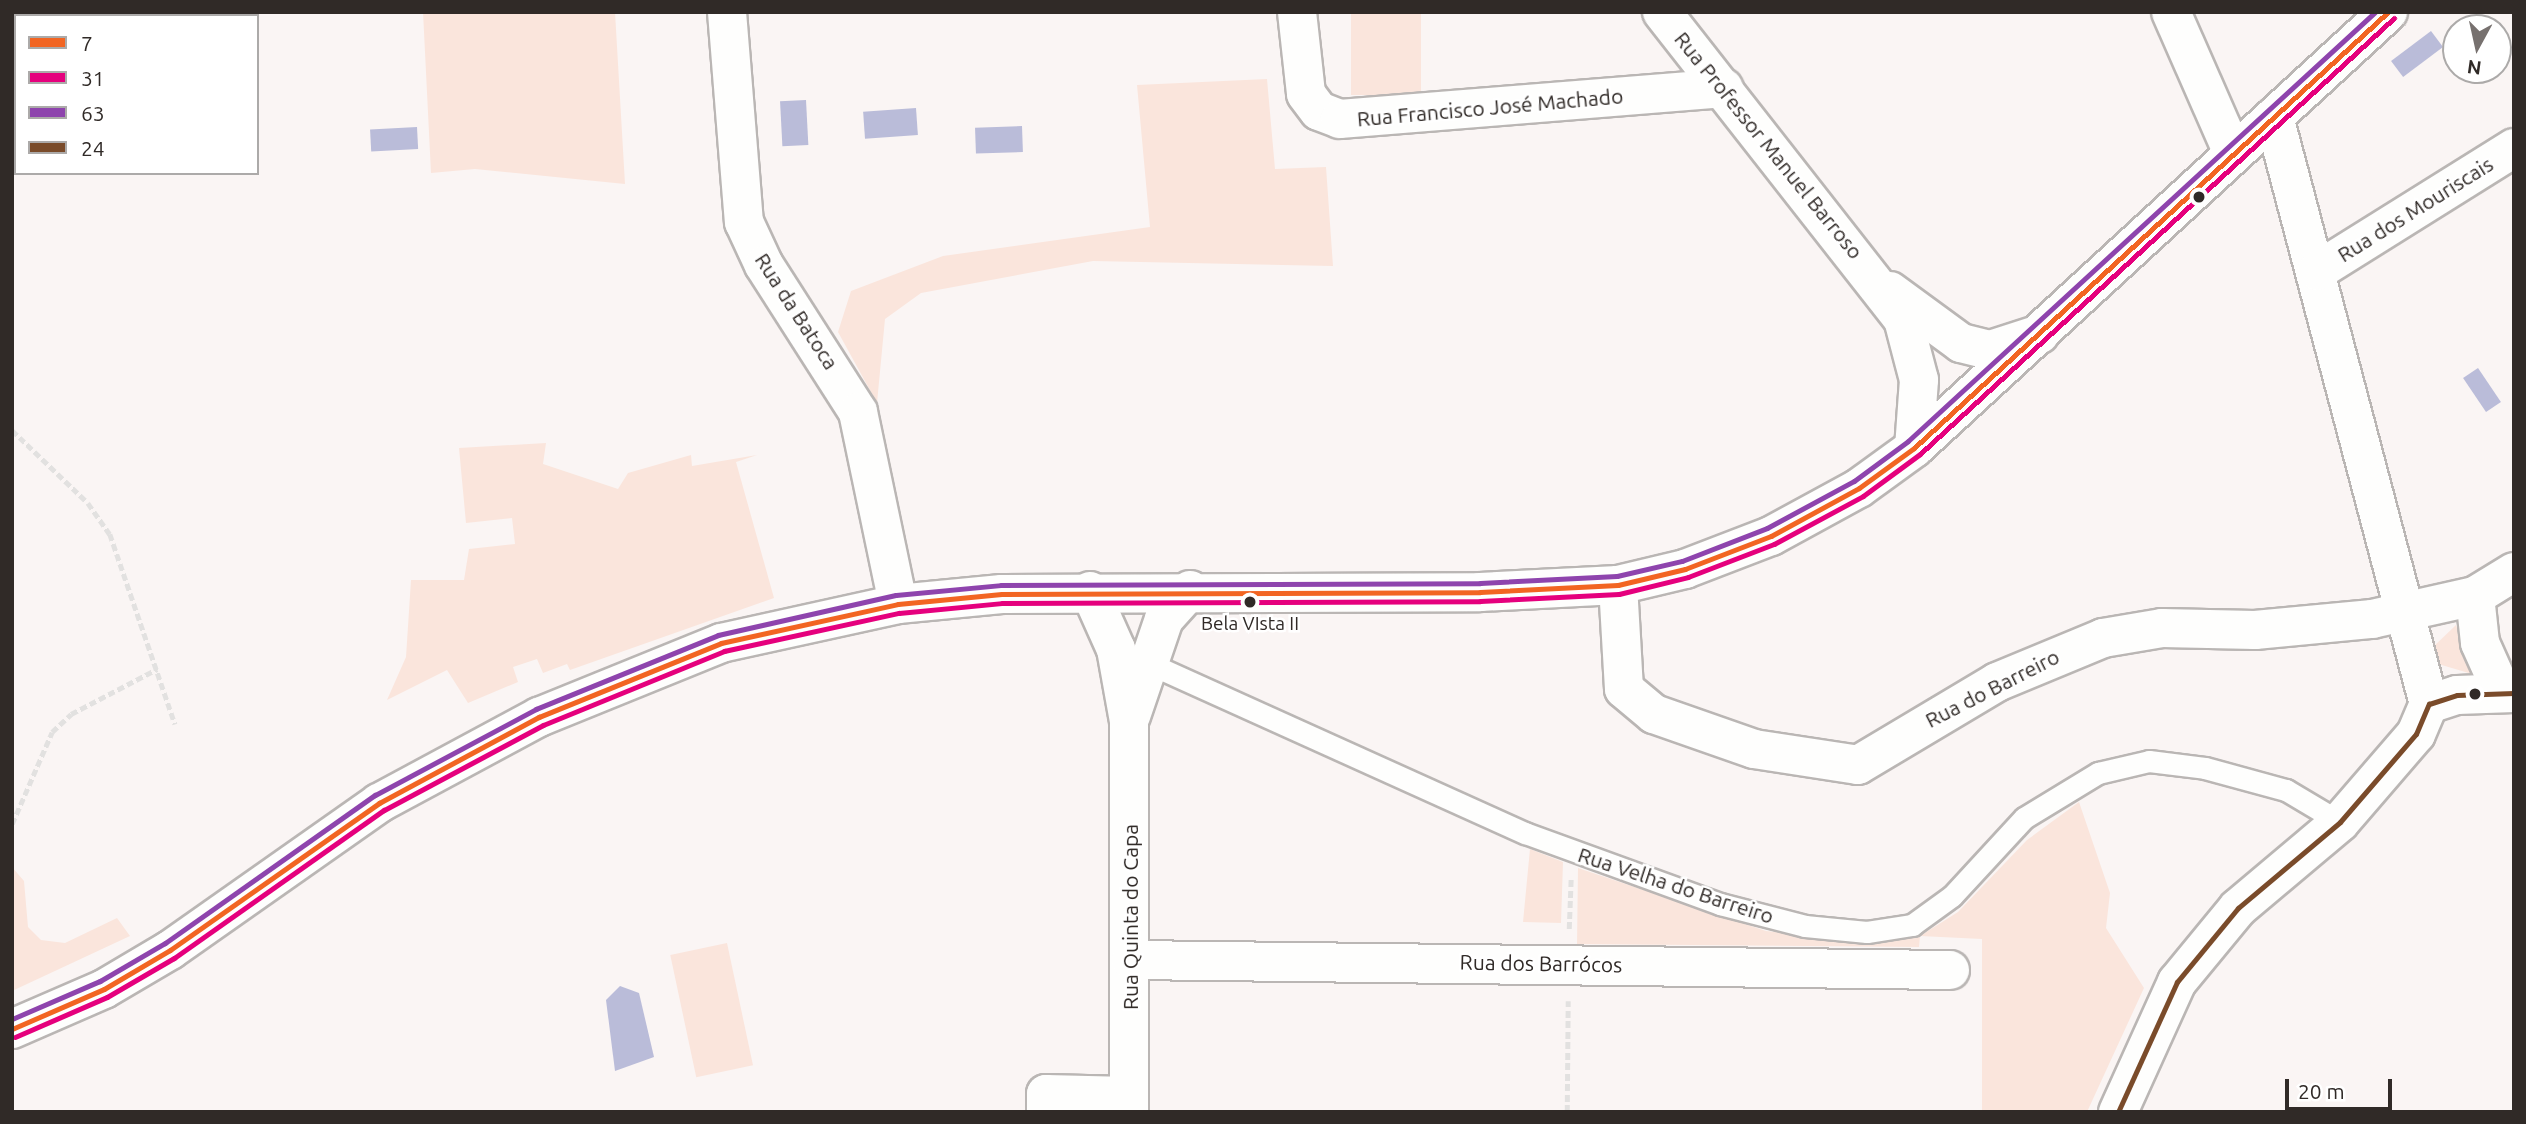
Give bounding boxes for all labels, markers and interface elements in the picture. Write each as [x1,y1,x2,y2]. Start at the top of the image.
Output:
legend [14,14,259,175]
north arrow [2442,14,2512,84]
street label: Rua Professor Manuel Barroso [1670,26,1868,264]
text: 7 [81,31,93,55]
text: N [2466,56,2483,80]
text: 31 [81,66,105,90]
street label: Rua Francisco José Machado [1356,83,1624,131]
text: 63 [81,101,105,125]
text: 24 [81,136,105,160]
street label: Rua dos Mouriscais [2333,151,2497,267]
unlabelled marker [2192,190,2206,204]
street label: Rua da Batoca [750,248,844,374]
marker: Bela VIsta II [1243,595,1257,609]
place label: Bela VIsta II [1201,613,1299,635]
street label: Rua do Barreiro [1921,643,2063,733]
unlabelled marker [2468,687,2482,701]
street label: Rua Quinta do Capa [1117,824,1143,1010]
street label: Rua Velha do Barreiro [1575,841,1777,929]
street label: Rua dos Barrócos [1460,949,1622,977]
scale bar [2288,1064,2395,1108]
text: 20 m [2298,1079,2345,1103]

